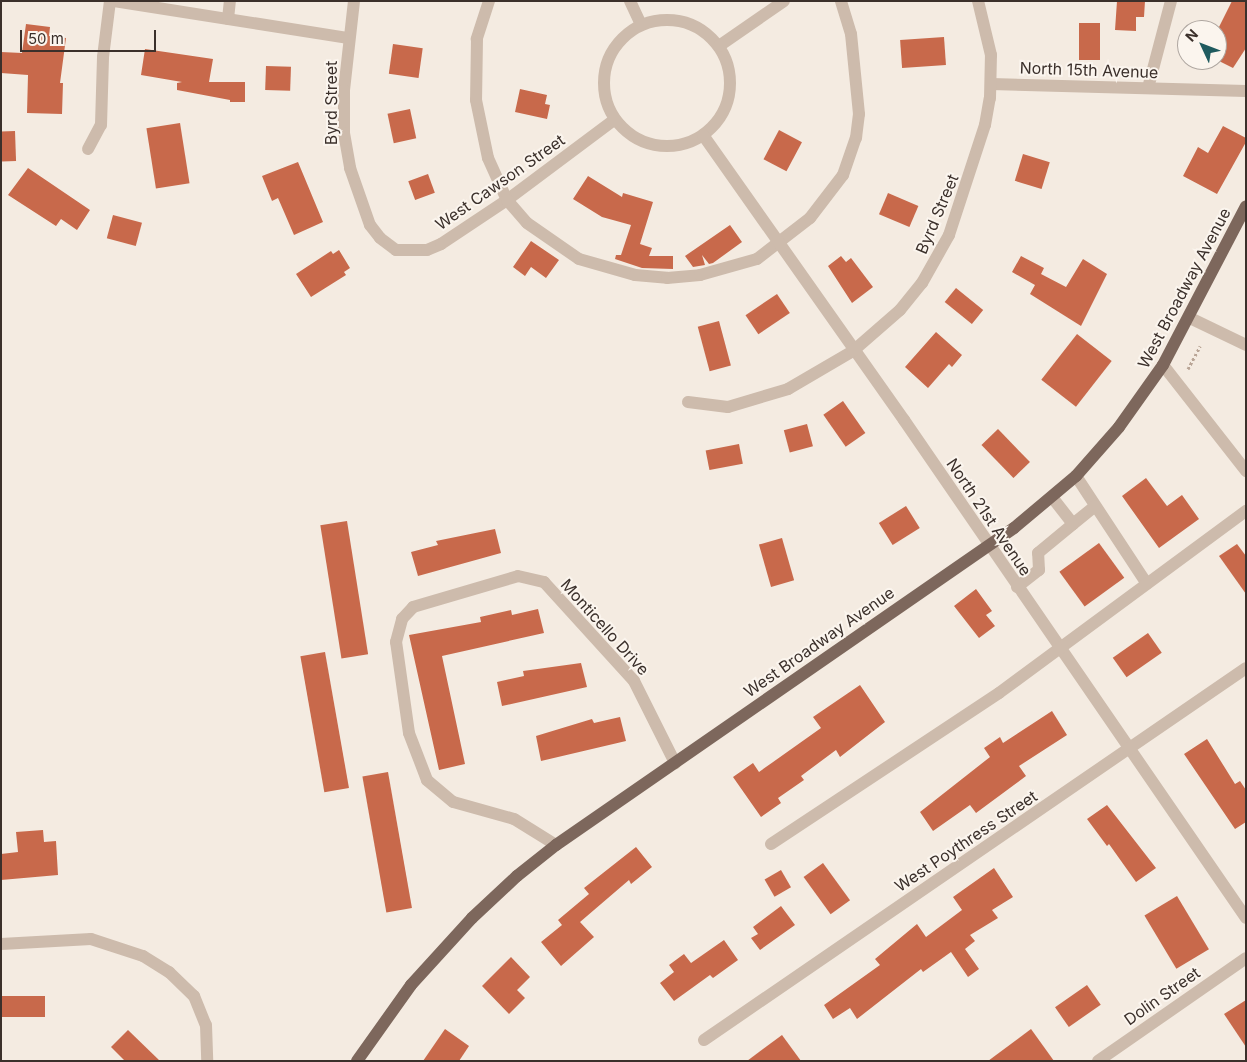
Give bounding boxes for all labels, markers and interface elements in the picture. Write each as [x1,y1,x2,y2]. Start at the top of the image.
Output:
scale bar [22,20,159,52]
north arrow [1177,20,1227,70]
text: N [1182,25,1201,45]
text: 50 m [28,29,64,48]
street label: North 15th Avenue [1019,58,1159,82]
street label: Byrd Street [321,61,341,145]
street label: West Cawson Street [432,130,568,234]
street label: Byrd Street [912,171,962,257]
street label: West Broadway Avenue [1134,205,1234,371]
street label: North 21st Avenue [943,455,1035,579]
street label: Monticello Drive [557,575,653,679]
street label: West Broadway Avenue [740,583,898,701]
street label: West Poythress Street [891,786,1041,896]
street label: Dolin Street [1120,963,1204,1029]

